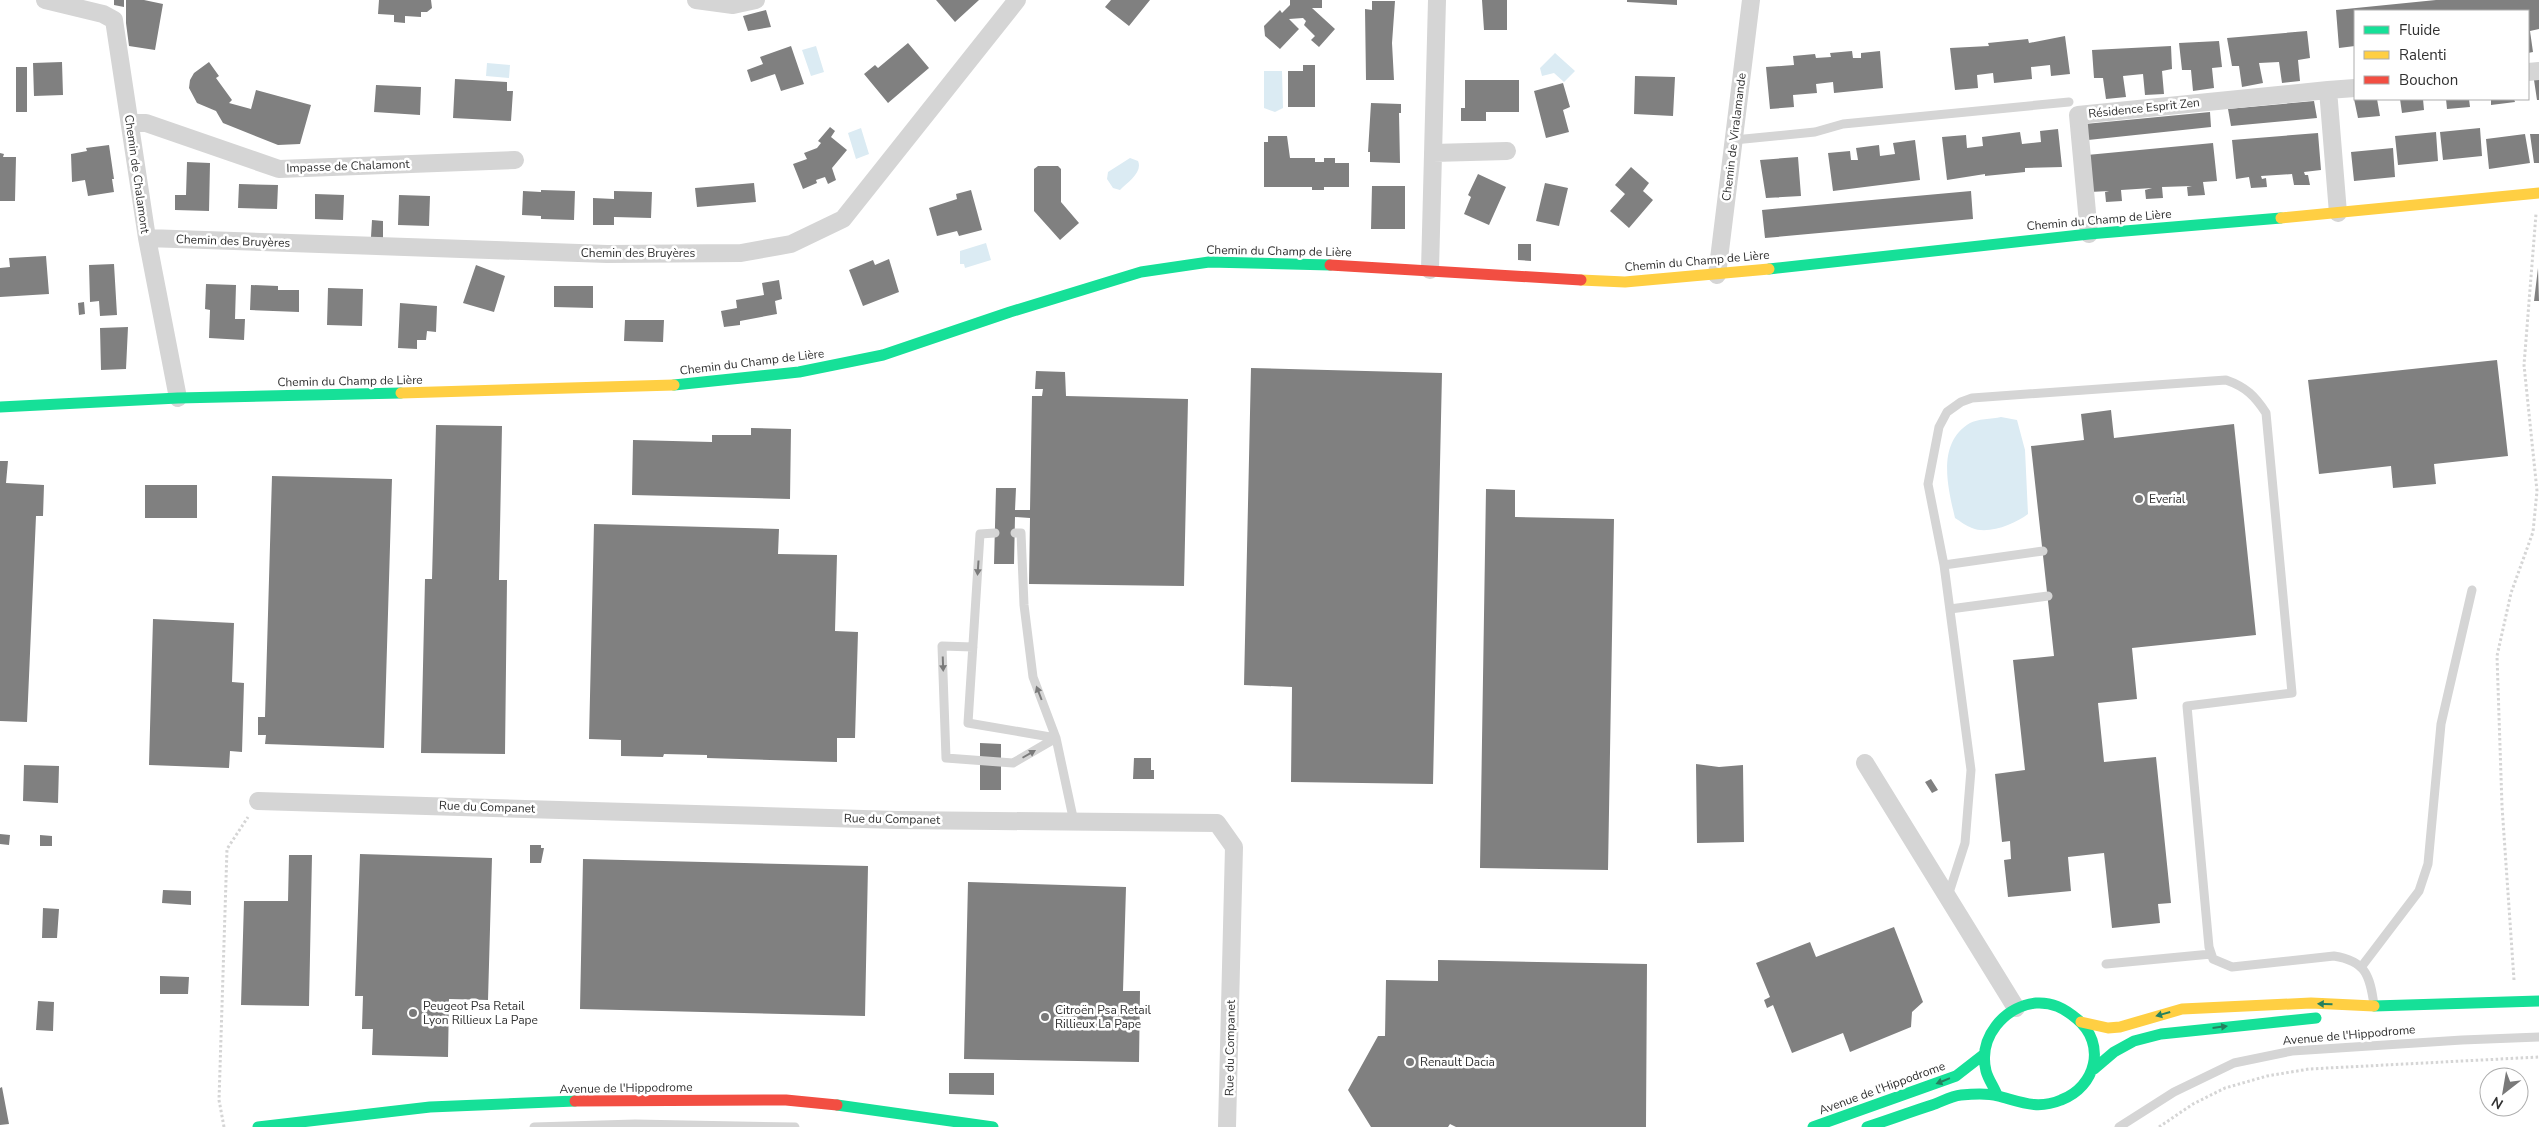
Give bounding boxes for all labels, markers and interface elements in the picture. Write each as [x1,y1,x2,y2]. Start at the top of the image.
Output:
legend [2354,10,2529,100]
text: Fluide [2399,20,2440,40]
text: Ralenti [2399,45,2447,65]
text: Bouchon [2399,70,2458,90]
street label: Chemin de Viralamande [1718,72,1750,202]
street label: Résidence Esprit Zen [2087,94,2201,122]
street label: Chemin de Chalamont [121,114,153,235]
street label: Impasse de Chalamont [286,156,411,176]
street label: Chemin du Champ de Lière [2026,206,2172,234]
street label: Chemin des Bruyères [176,231,291,251]
street label: Chemin du Champ de Lière [1206,242,1352,260]
street label: Chemin des Bruyères [581,245,695,261]
street label: Chemin du Champ de Lière [1624,247,1770,275]
street label: Chemin du Champ de Lière [679,345,825,379]
street label: Chemin du Champ de Lière [277,372,423,390]
place label: Everial [2149,491,2186,507]
marker: Everial [2133,493,2145,505]
one-way arrow [974,561,982,577]
one-way arrow [939,656,947,672]
one-way arrow [1035,685,1042,700]
one-way arrow [1023,749,1036,758]
street label: Rue du Companet [439,797,536,817]
street label: Rue du Companet [844,810,941,828]
place label: Peugeot Psa Retail Lyon Rillieux La Pape [423,998,538,1028]
street label: Rue du Companet [1221,999,1239,1096]
one-way arrow [2317,999,2333,1007]
place label: Citroën Psa Retail Rillieux La Pape [1055,1002,1151,1032]
marker: Peugeot Psa Retail Lyon Rillieux La Pape [407,1007,419,1019]
marker: Citroën Psa Retail Rillieux La Pape [1039,1011,1051,1023]
one-way arrow [2156,1011,2171,1019]
street label: Avenue de l'Hippodrome [2282,1021,2416,1049]
one-way arrow [2213,1023,2229,1031]
place label: Renault Dacia [1420,1054,1495,1070]
marker: Renault Dacia [1404,1056,1416,1068]
street label: Avenue de l'Hippodrome [1817,1058,1947,1118]
north arrow [2479,1067,2529,1117]
one-way arrow [1935,1078,1950,1085]
street label: Avenue de l'Hippodrome [559,1079,693,1097]
text: N [2488,1092,2507,1114]

